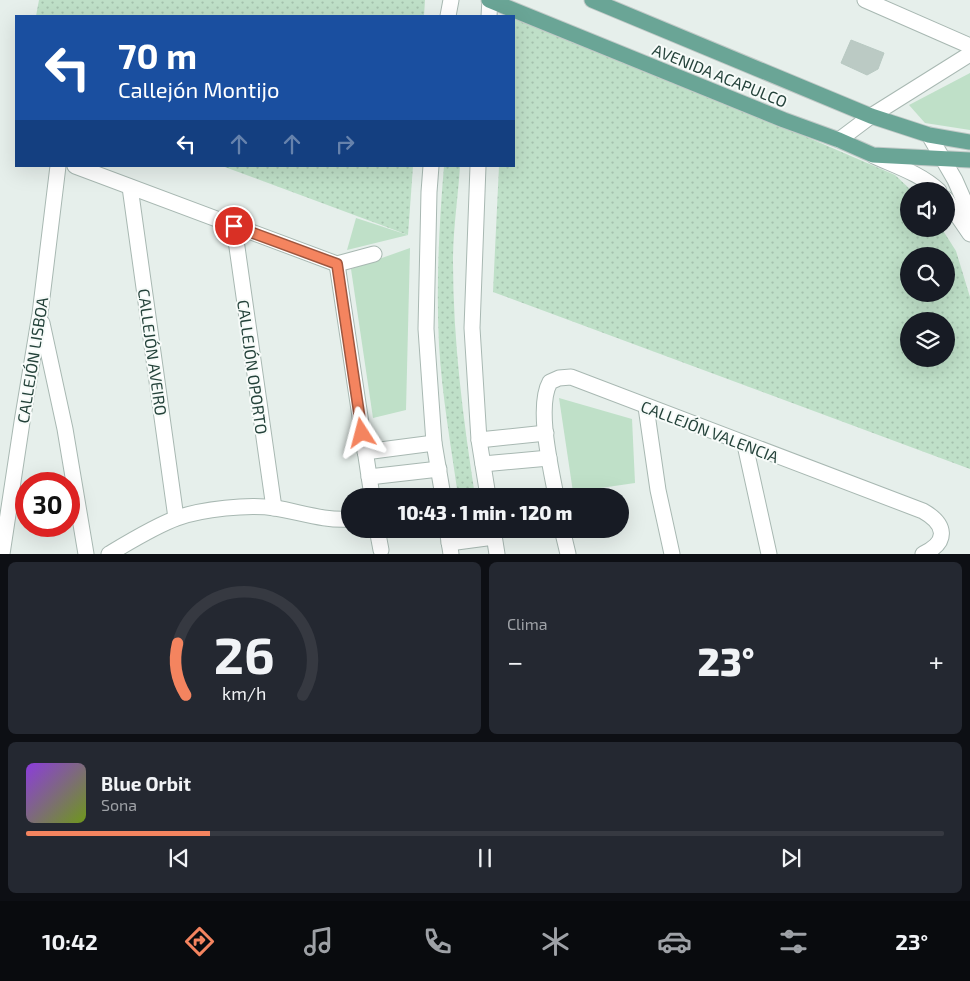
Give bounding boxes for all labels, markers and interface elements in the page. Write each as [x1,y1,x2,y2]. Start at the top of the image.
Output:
text: 70 m [118,34,197,76]
icon: left [35,35,100,100]
street label: AVENIDA ACAPULCO [650,39,790,111]
text: Callejón Montijo [118,76,280,102]
icon: left [172,130,200,158]
icon: ahead [225,130,253,158]
icon: ahead [278,130,306,158]
icon: right [331,130,359,158]
map controls [900,182,955,367]
button: sound [900,182,955,237]
pin [213,205,255,247]
icon: arrive [220,212,248,240]
button: search [900,247,955,302]
street label: CALLEJÓN AVEIRO [135,287,171,417]
street label: CALLEJÓN LISBOA [13,296,51,424]
street label: CALLEJÓN OPORTO [234,298,272,436]
button: layers [900,312,955,367]
street label: CALLEJÓN VALENCIA [638,396,782,466]
position arrow [335,406,387,458]
speed limit sign: 30 [15,472,80,537]
text: 10:43 · 1 min · 120 m [398,501,572,524]
text: Clima [507,614,548,633]
text: 26 [214,622,275,684]
text: 23° [698,638,754,684]
text: − [507,644,523,678]
text: + [929,644,944,678]
text: km/h [222,682,267,704]
text: Blue Orbit [101,772,191,795]
text: Sona [101,795,137,814]
icon: previous [165,844,193,872]
icon: pause [471,844,499,872]
icon: next [777,844,805,872]
icon: directions [182,924,217,959]
icon: music [301,924,336,959]
icon: phone [420,924,455,959]
icon: climate [538,924,573,959]
icon: car [657,924,692,959]
icon: filters [776,924,811,959]
text: 10:42 [42,928,98,954]
text: 23° [895,928,928,954]

